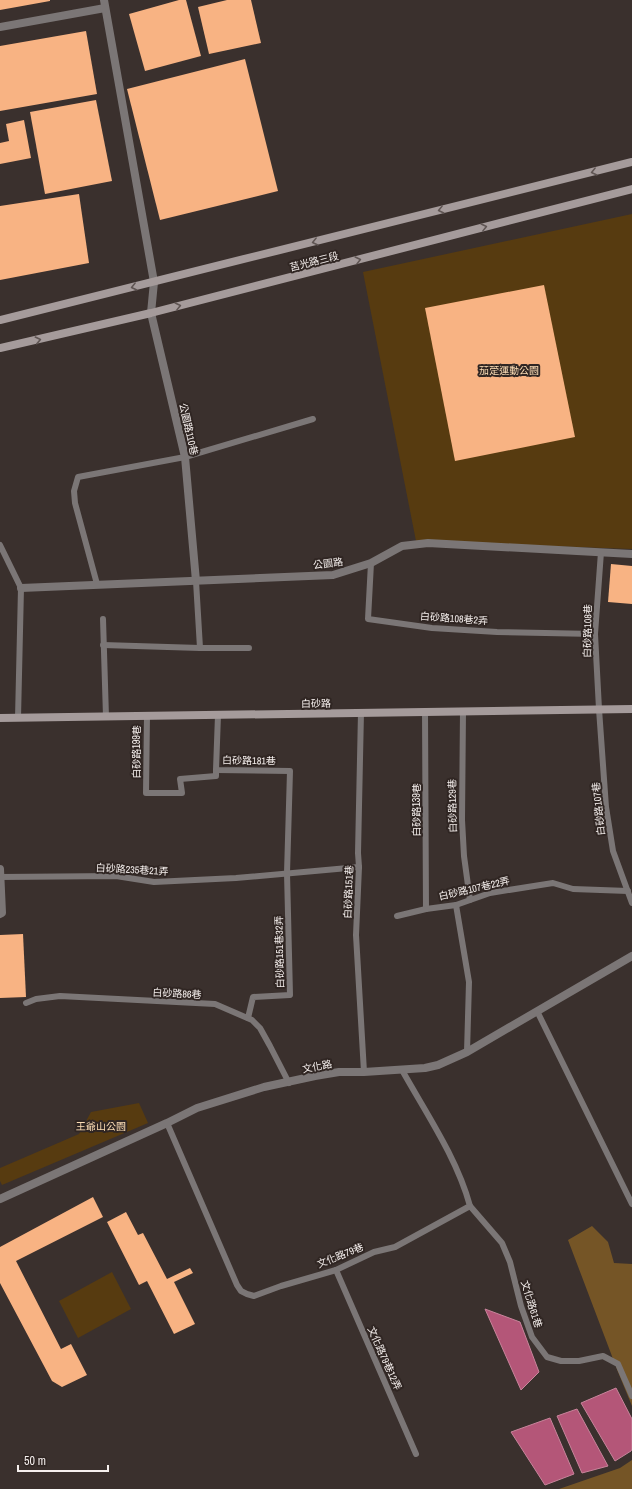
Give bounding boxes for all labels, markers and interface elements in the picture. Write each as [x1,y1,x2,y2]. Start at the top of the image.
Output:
one-way arrow [591,167,597,175]
one-way arrow [438,205,445,214]
one-way arrow [481,224,487,232]
one-way arrow [312,237,319,246]
street label: 莒光路三段 [288,249,340,274]
one-way arrow [354,256,361,265]
one-way arrow [131,282,138,291]
one-way arrow [174,302,181,311]
one-way arrow [35,336,41,344]
park label: 茄萣運動公園 [479,364,539,377]
street label: 公園路110巷 [176,402,201,456]
street label: 公園路 [312,555,344,572]
street label: 白砂路108巷 [581,604,594,658]
street label: 白砂路108巷2弄 [419,610,488,627]
street label: 白砂路 [301,697,331,710]
street label: 白砂路199巷 [130,725,143,779]
street label: 白砂路181巷 [222,754,276,767]
street label: 白砂路129巷 [446,779,459,833]
street label: 白砂路107巷 [589,782,608,836]
street label: 白砂路139巷 [410,783,423,837]
street label: 白砂路235巷21弄 [95,861,169,878]
street label: 白砂路151巷 [341,865,356,919]
street label: 白砂路107巷22弄 [437,874,511,903]
street label: 白砂路151巷32弄 [272,915,287,989]
street label: 白砂路86巷 [152,986,202,1001]
street label: 文化路 [301,1057,333,1076]
park label: 王爺山公園 [76,1120,126,1133]
street label: 文化路79巷 [315,1240,365,1271]
street label: 文化路61巷 [518,1279,545,1330]
street label: 文化路79巷12弄 [365,1324,404,1392]
scale bar [18,1447,108,1473]
text: 50 m [24,1453,46,1469]

